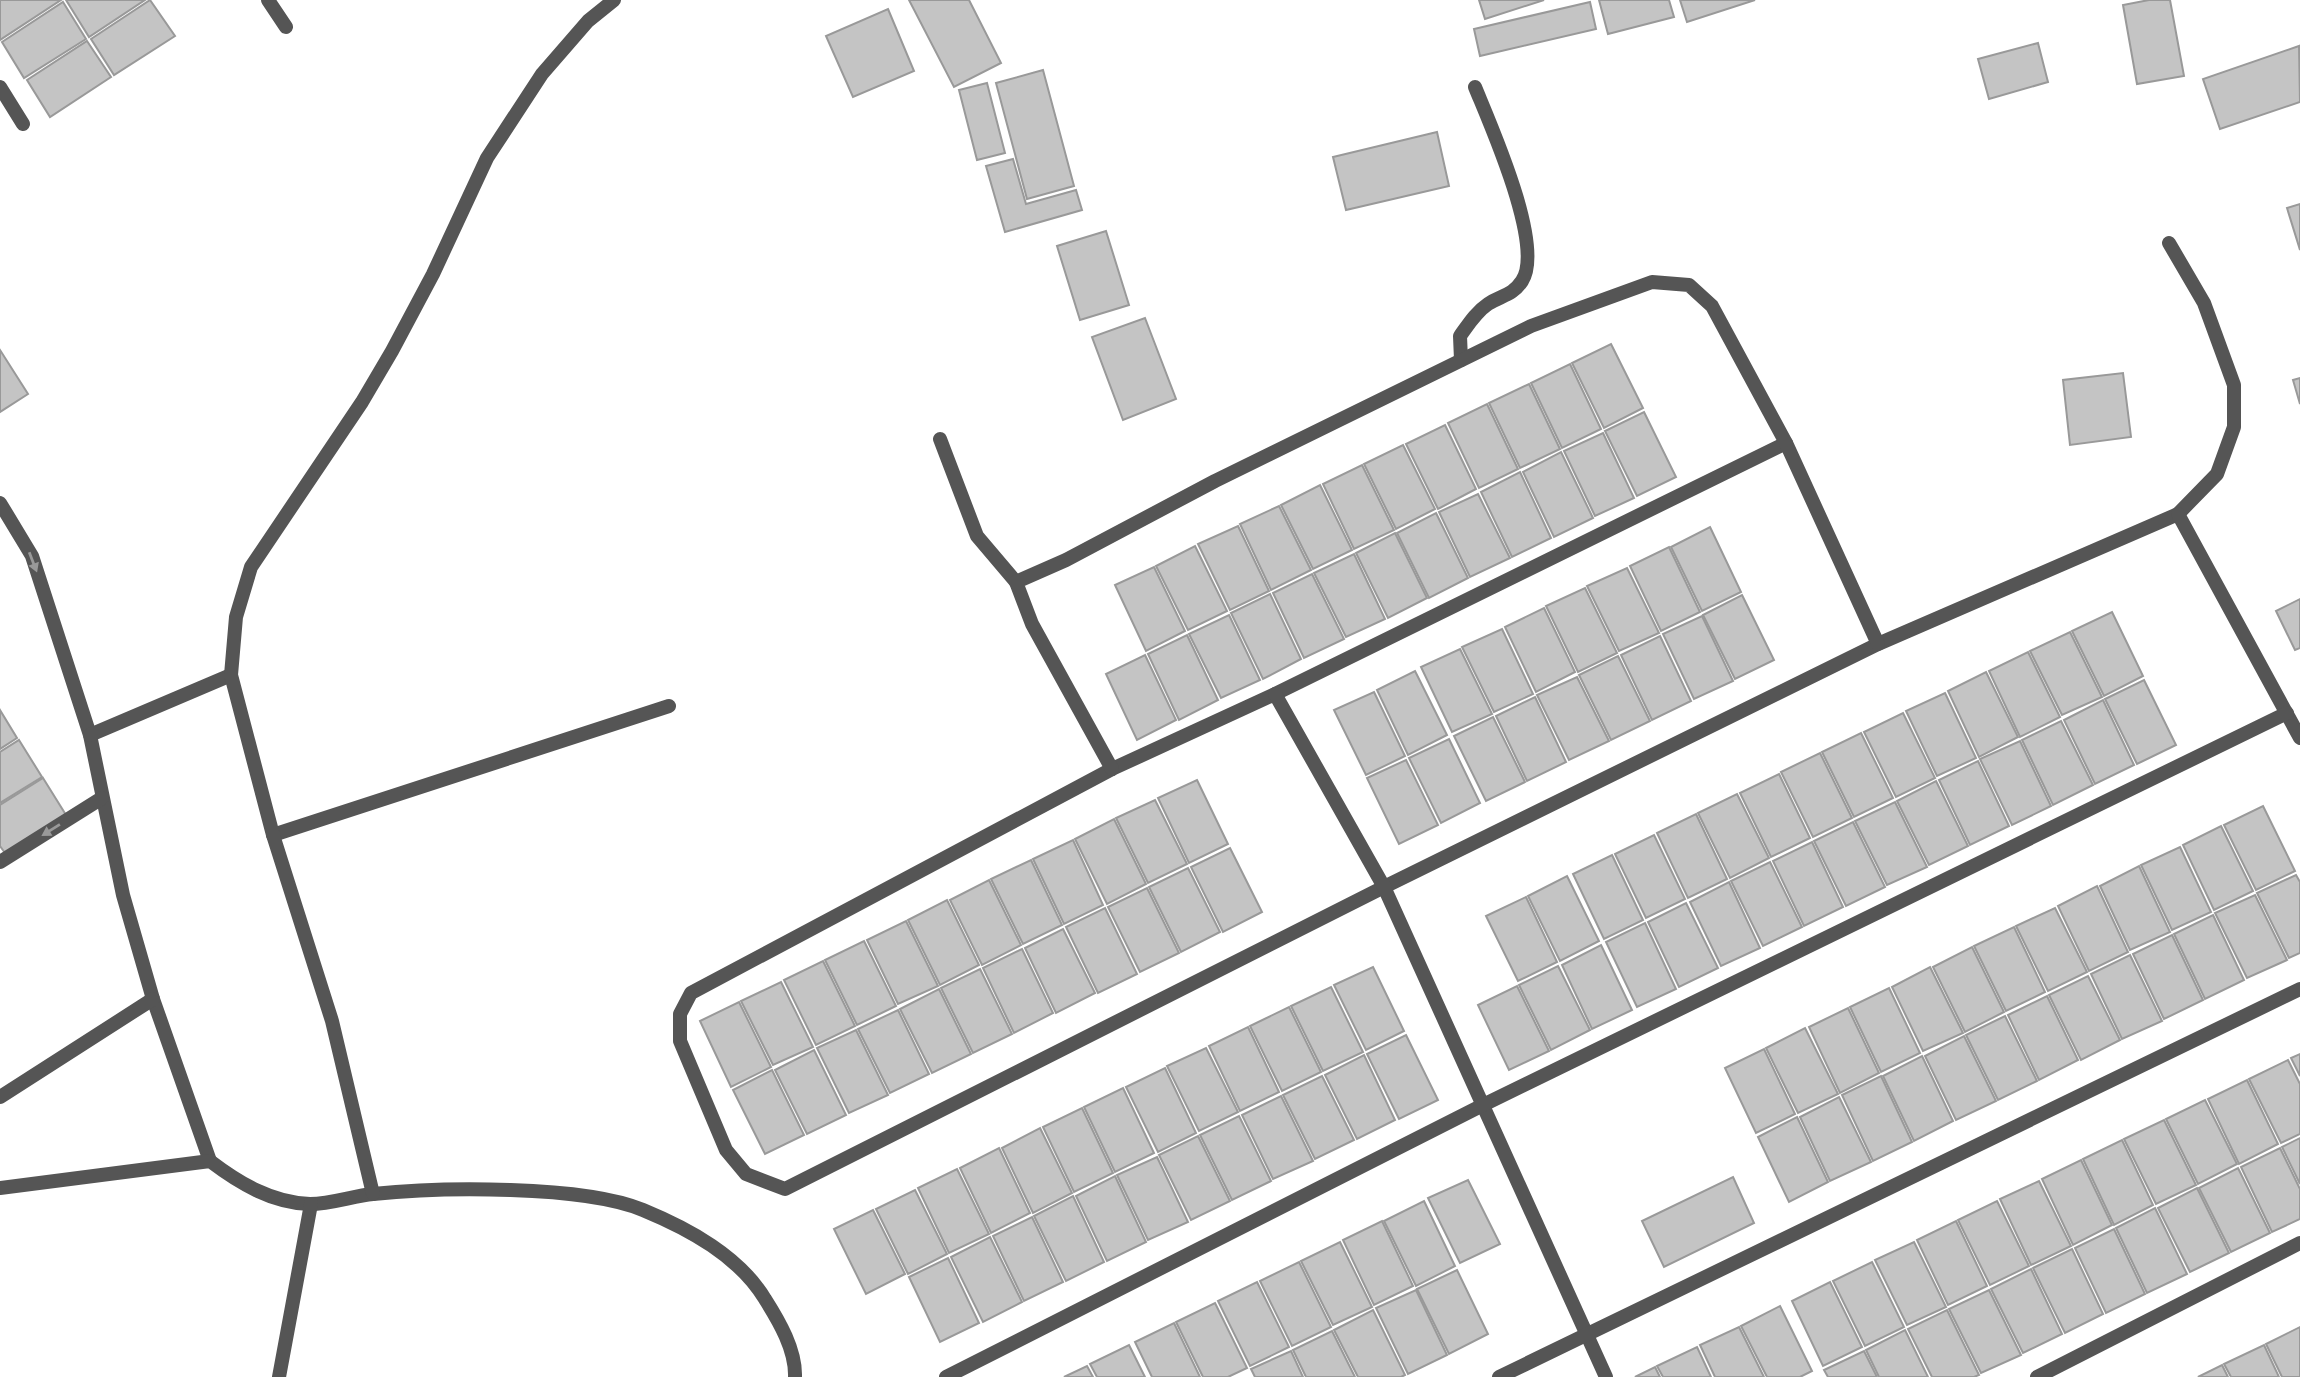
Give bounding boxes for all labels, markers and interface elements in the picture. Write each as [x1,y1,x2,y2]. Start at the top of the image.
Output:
one-way arrow [28,552,39,573]
one-way arrow [42,823,60,837]

